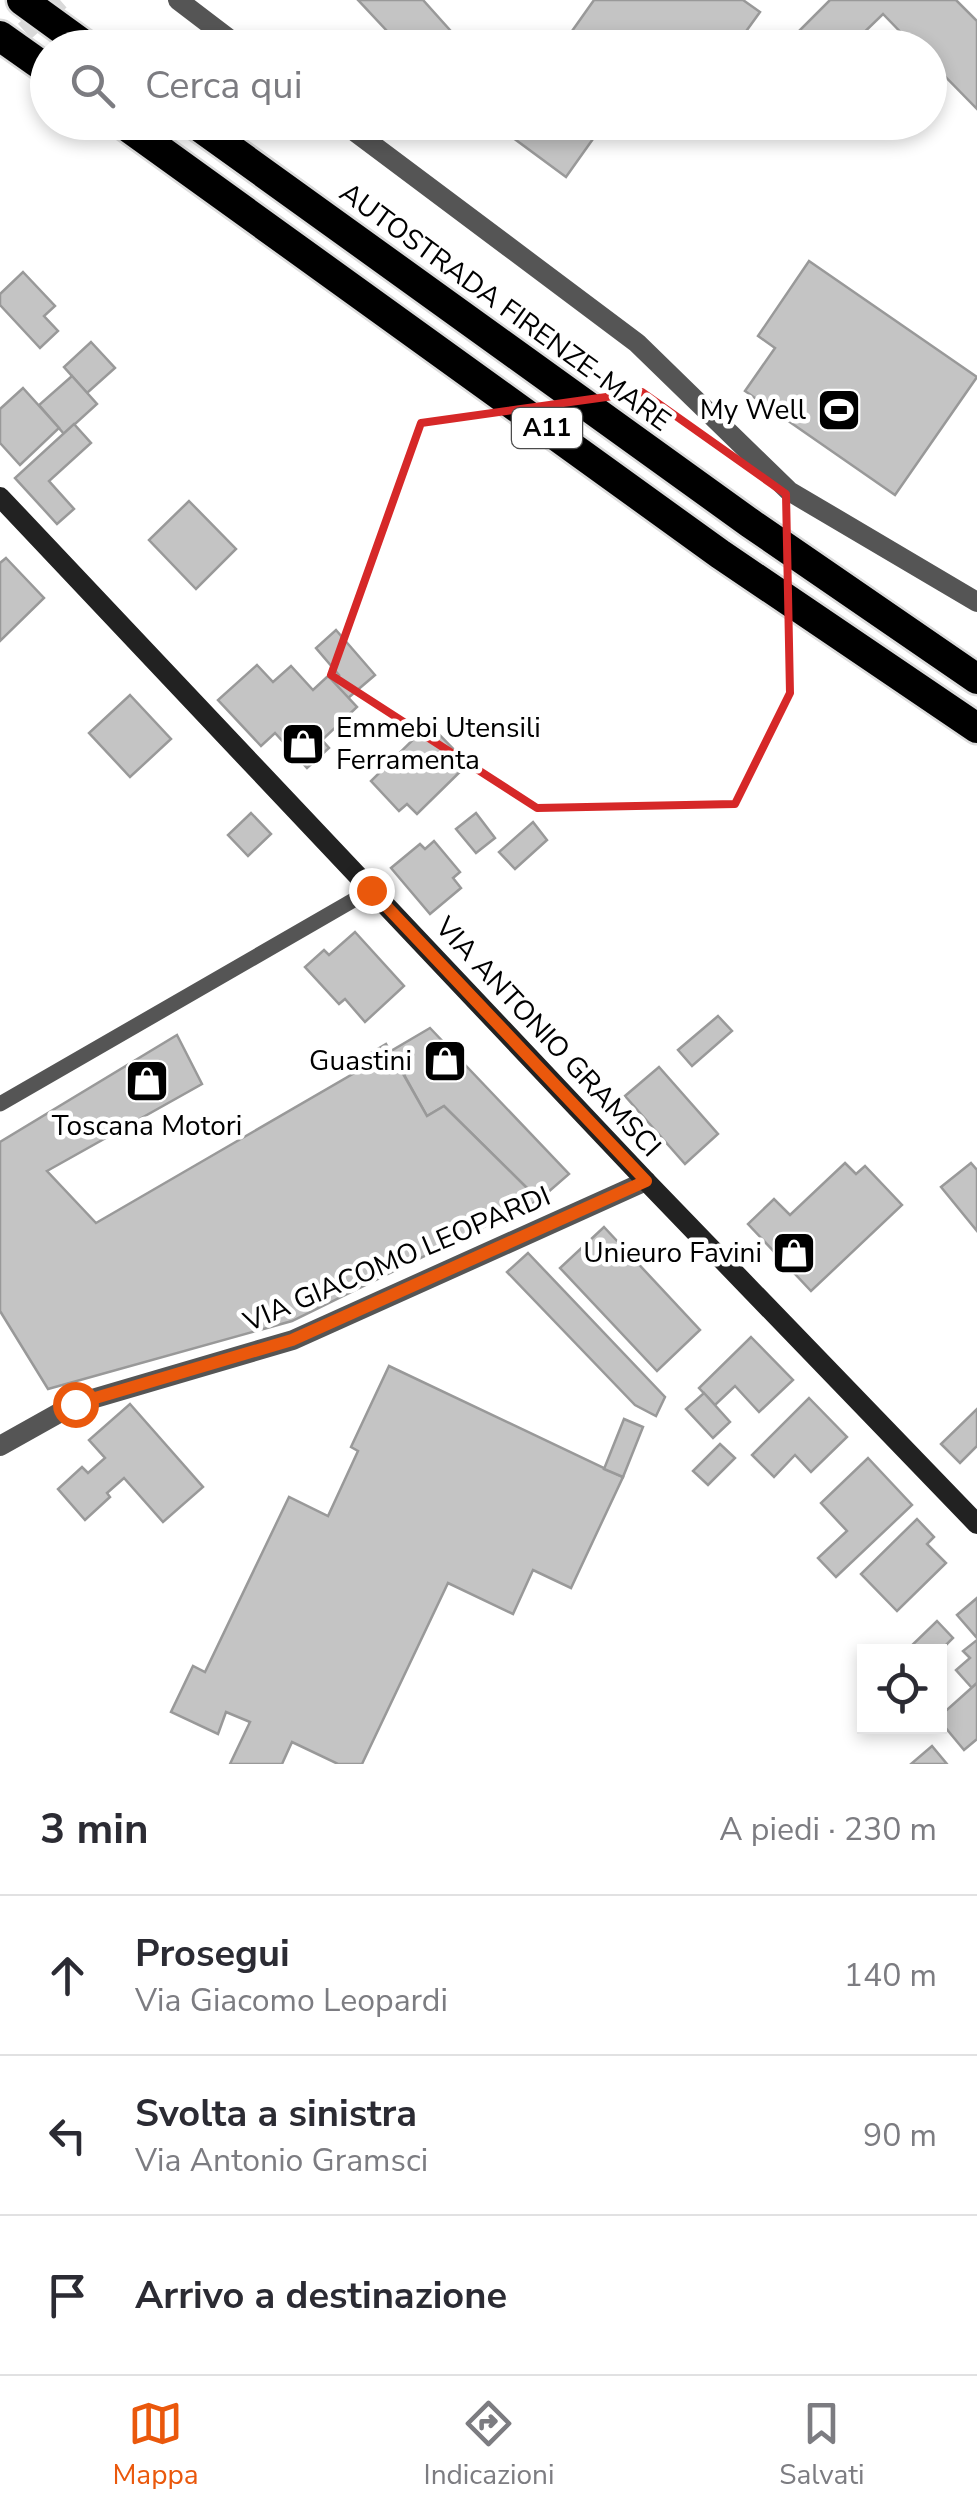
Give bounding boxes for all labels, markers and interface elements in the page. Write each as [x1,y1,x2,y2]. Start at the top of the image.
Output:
search box [30,30,947,140]
icon: search [65,58,120,113]
text: Cerca qui [145,60,302,111]
street label: AUTOSTRADA FIRENZE-MARE [332,174,678,440]
sports icon: My Well [816,387,862,433]
place label: My Well [700,391,807,429]
road number: A11 [512,408,582,448]
place label: Emmebi Utensili Ferramenta [336,709,541,779]
shop icon: Emmebi Utensili Ferramenta [280,721,326,767]
route end [349,868,395,914]
street label: VIA ANTONIO GRAMSCI [426,908,669,1165]
shop icon: Guastini [422,1038,468,1084]
place label: Guastini [309,1042,412,1080]
shop icon: Toscana Motori [124,1058,170,1104]
place label: Toscana Motori [52,1107,242,1145]
street label: VIA GIACOMO LEOPARDI [237,1177,556,1341]
shop icon: Unieuro Favini [771,1230,817,1276]
place label: Unieuro Favini [583,1234,762,1272]
route start [53,1382,99,1428]
map controls [857,1644,947,1734]
button: locate [857,1644,947,1734]
text: 3 min [40,1801,149,1858]
text: A piedi · 230 m [719,1808,937,1851]
text: Prosegui [135,1928,290,1979]
icon: ahead [40,1948,95,2003]
text: 140 m [844,1954,937,1997]
text: Via Giacomo Leopardi [135,1979,448,2022]
text: Svolta a sinistra [135,2088,417,2139]
icon: left [40,2108,95,2163]
text: 90 m [863,2114,937,2157]
text: Via Antonio Gramsci [135,2139,428,2182]
icon: arrive [40,2268,95,2323]
text: Arrivo a destinazione [135,2270,507,2321]
tab: Mappa [112,2396,199,2494]
tab: Indicazioni [423,2396,554,2494]
tab: Salvati [779,2396,865,2494]

